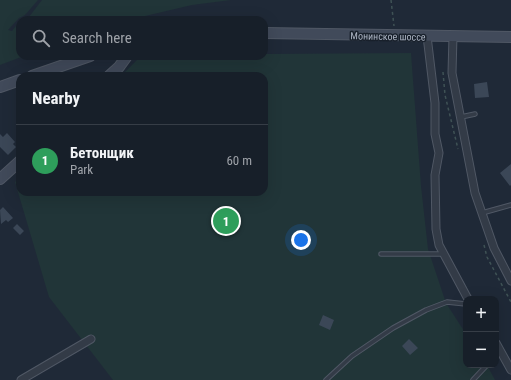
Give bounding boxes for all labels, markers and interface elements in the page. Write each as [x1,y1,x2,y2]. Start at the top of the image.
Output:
search box [16,16,268,60]
icon: search [30,27,52,49]
text: Search here [62,29,132,47]
street label: Монинское шоссе [350,30,426,43]
text: Nearby [32,88,80,108]
text: Бетонщик [70,144,134,162]
text: 1 [42,153,48,168]
text: 60 m [226,153,252,168]
text: Park [70,162,93,177]
pin: 1 [213,206,239,236]
your location [291,230,311,250]
map controls [463,296,499,368]
button: + [463,296,499,332]
button: − [463,332,499,368]

